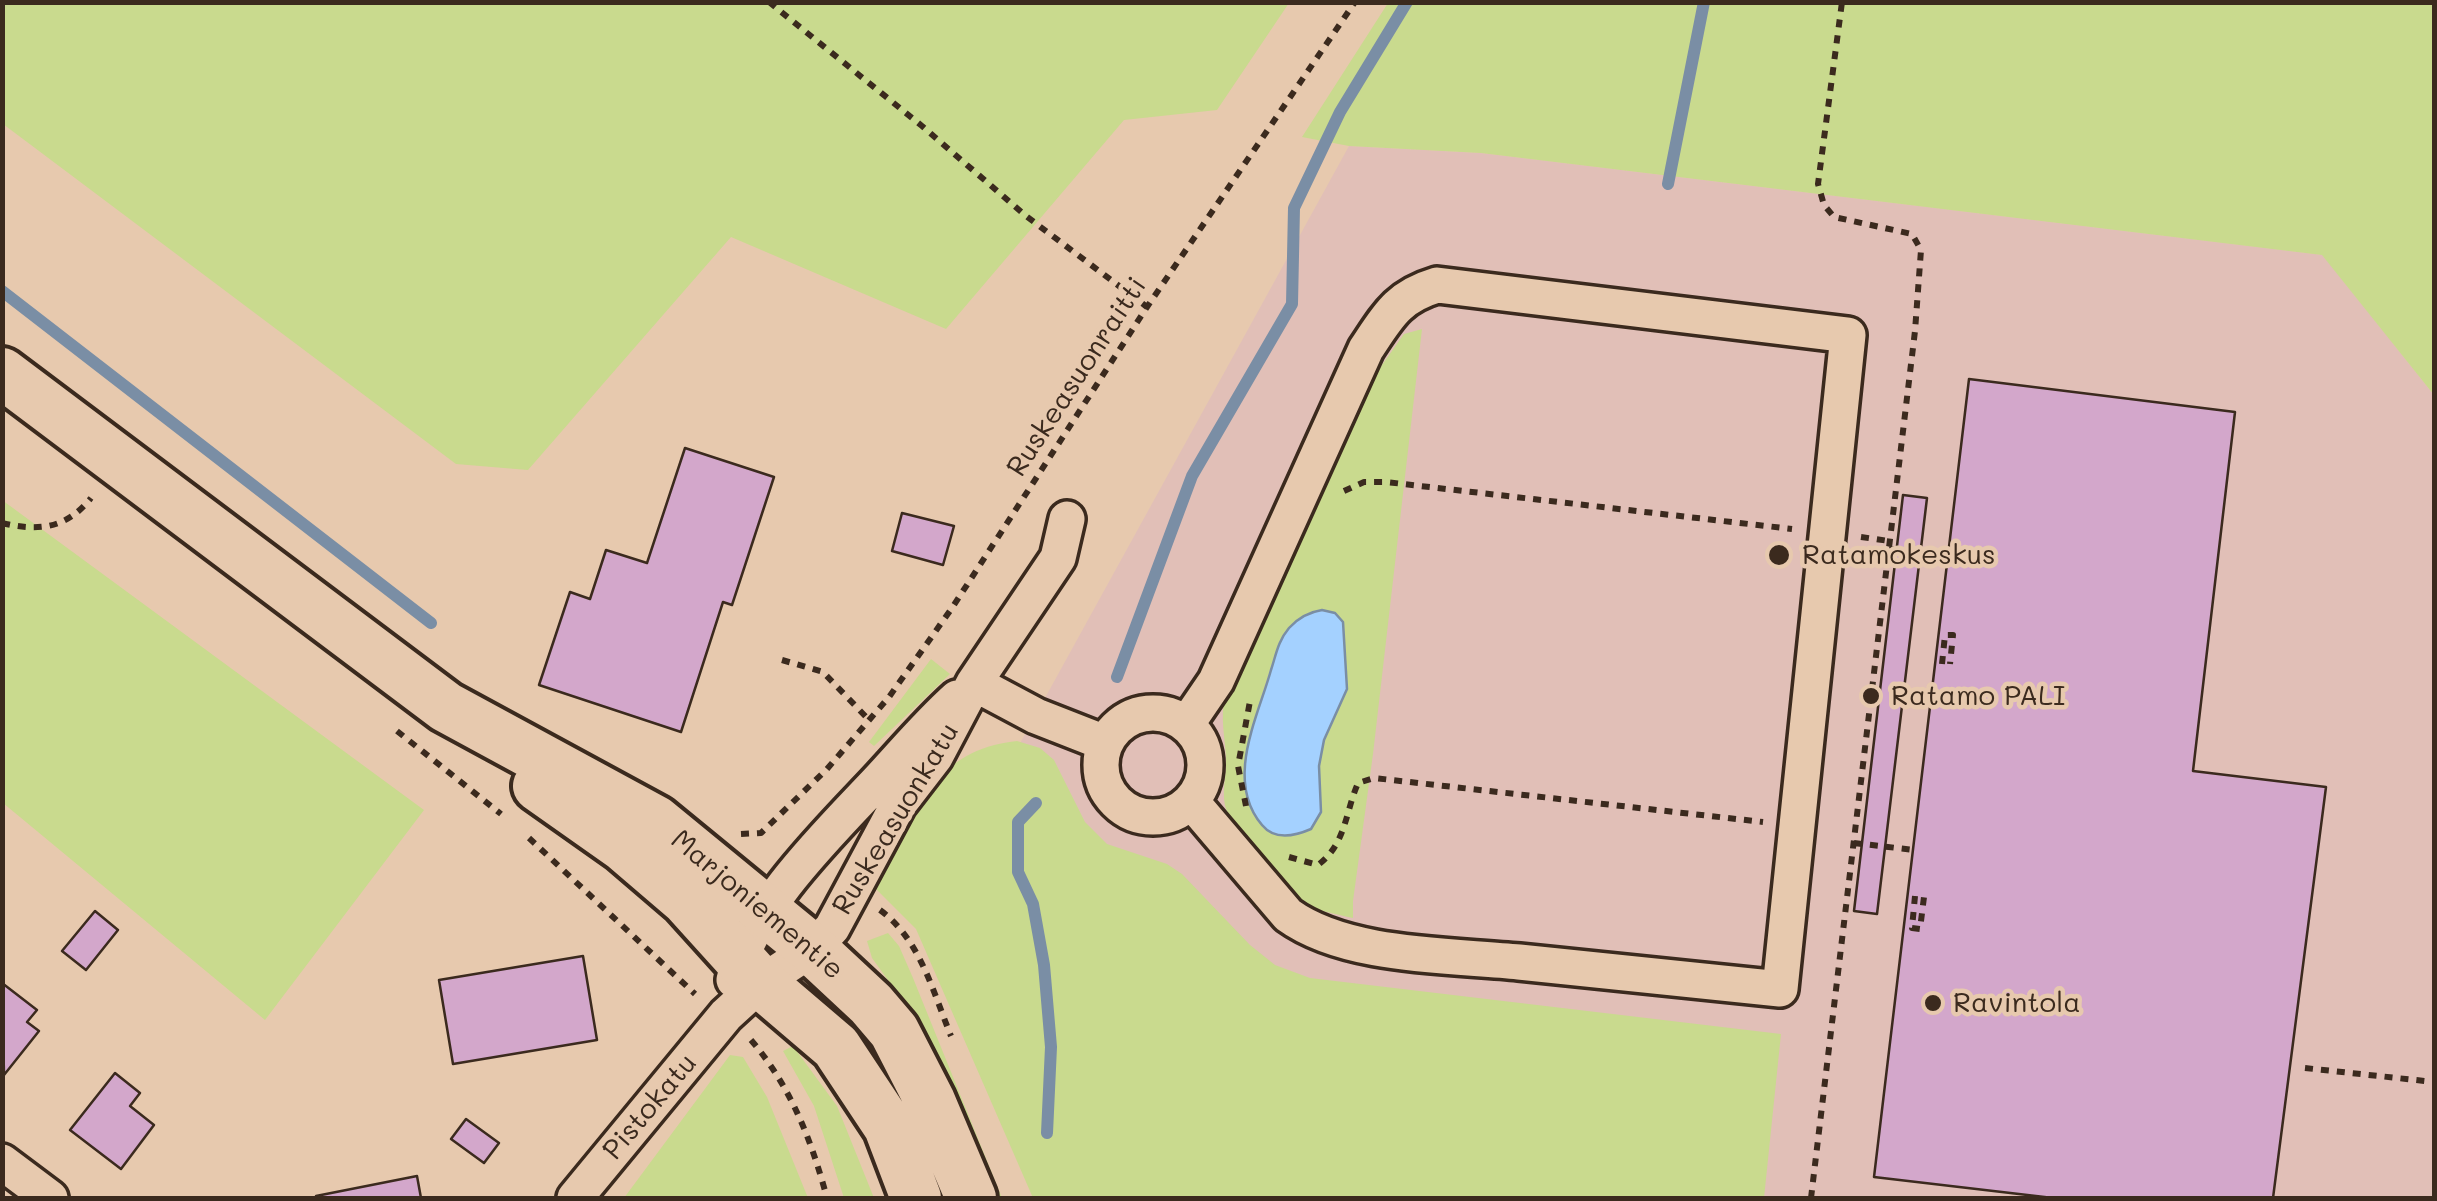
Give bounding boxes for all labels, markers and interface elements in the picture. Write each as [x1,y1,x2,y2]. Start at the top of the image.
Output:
street label: Ruskeasuonraitti [1000,271,1154,483]
place label: Ratamokeskus [1802,538,1996,572]
marker: Ratamokeskus [1766,542,1792,568]
place label: Ratamo PALI [1891,679,2065,713]
marker: Ratamo PALI [1860,685,1882,707]
street label: Ruskeasuonkatu [826,717,966,921]
street label: Marjoniementie [664,823,850,987]
place label: Ravintola [1953,986,2081,1020]
marker: Ravintola [1922,992,1944,1014]
street label: Pistokatu [596,1047,704,1167]

